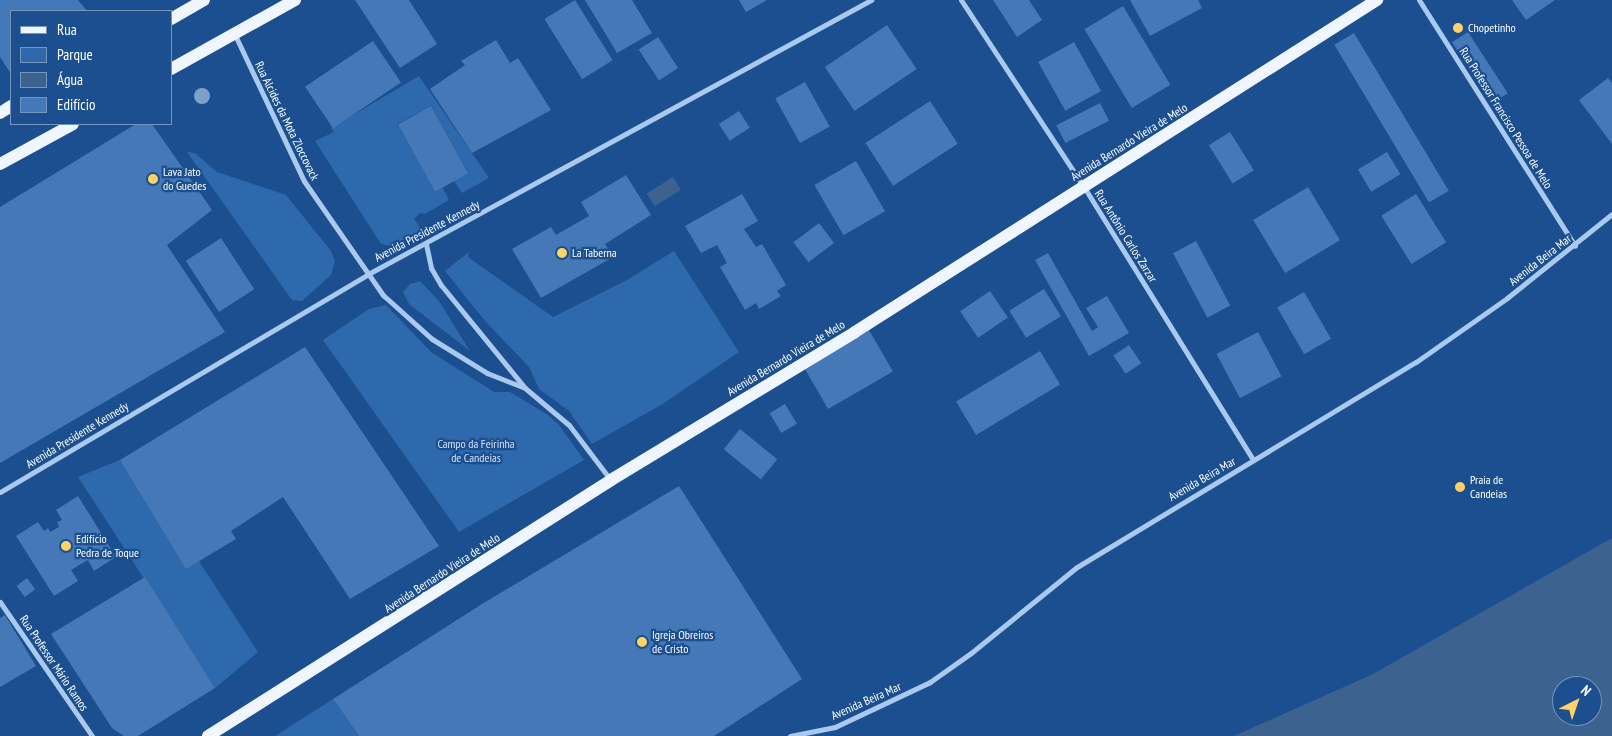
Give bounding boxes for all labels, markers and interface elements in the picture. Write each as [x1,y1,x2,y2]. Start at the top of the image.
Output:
legend [10,10,172,125]
text: Rua [57,20,77,39]
place label: Chopetinho [1468,21,1516,35]
marker: Chopetinho [1452,22,1464,34]
text: Parque [57,45,93,64]
street label: Rua Professor Francisco Pessoa de Melo [1456,45,1556,191]
street label: Rua Alcides da Mota Zloccovack [252,59,322,183]
text: Água [57,70,83,89]
text: Edifício [57,95,95,114]
street label: Avenida Bernardo Vieira de Melo [1068,100,1190,184]
place label: Lava Jato do Guedes [163,165,206,193]
marker: Lava Jato do Guedes [147,173,159,185]
street label: Rua Antônio Carlos Zarzar [1092,187,1160,285]
street label: Avenida Presidente Kennedy [372,197,482,265]
street label: Avenida Beira Mar [1506,231,1574,289]
place label: La Taberna [572,246,617,260]
marker: La Taberna [556,247,568,259]
street label: Avenida Bernardo Vieira de Melo [724,317,848,399]
street label: Avenida Presidente Kennedy [23,399,131,471]
park label: Campo da Feirinha de Candeias [437,437,515,465]
street label: Avenida Beira Mar [1166,454,1238,504]
place label: Praia de Candeias [1470,473,1507,501]
marker: Praia de Candeias [1454,481,1466,493]
street label: Avenida Bernardo Vieira de Melo [381,530,503,616]
place label: Edifício Pedra de Toque [76,532,139,560]
marker: Edifício Pedra de Toque [60,540,72,552]
street label: Rua Professor Mário Ramos [17,612,91,714]
place label: Igreja Obreiros de Cristo [652,628,713,656]
marker: Igreja Obreiros de Cristo [636,636,648,648]
north arrow [1552,676,1602,726]
street label: Avenida Beira Mar [829,679,903,723]
text: N [1577,681,1595,700]

